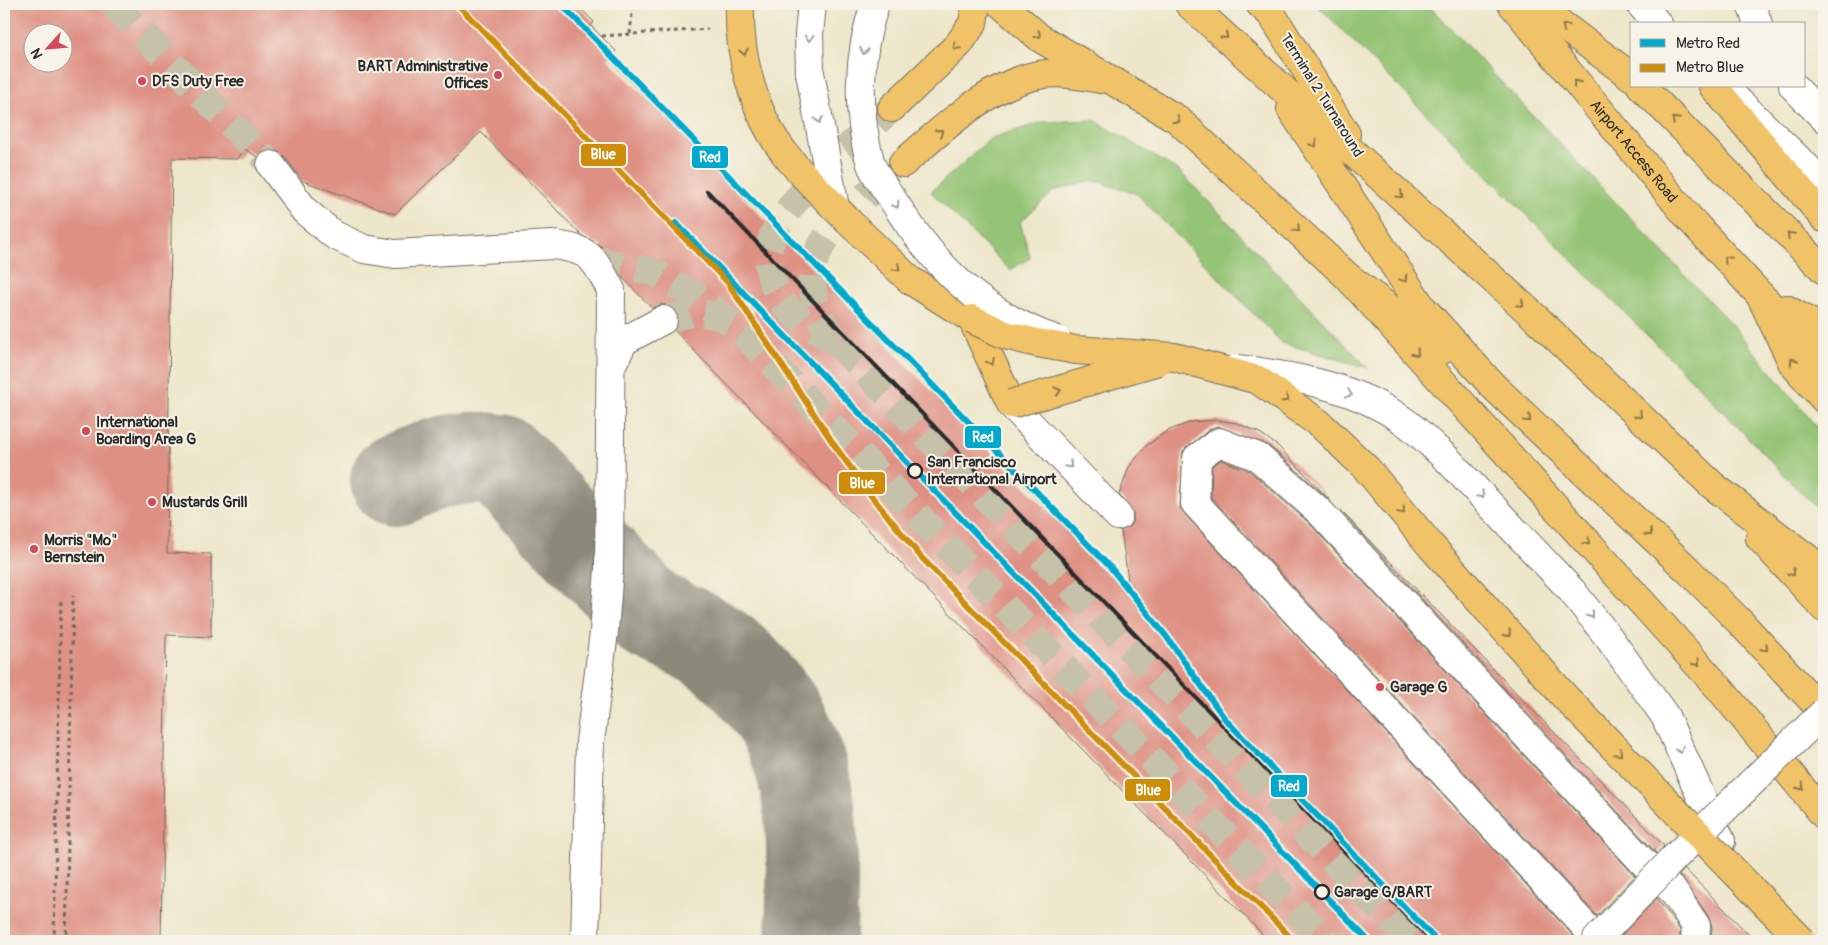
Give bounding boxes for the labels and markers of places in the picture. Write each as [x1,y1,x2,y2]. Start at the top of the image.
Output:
place label: BART Administrative Offices [357,57,489,93]
marker: BART Administrative Offices [492,69,504,81]
place label: DFS Duty Free [152,72,244,91]
marker: DFS Duty Free [136,75,148,87]
place label: International Boarding Area G [96,413,196,449]
marker: International Boarding Area G [80,425,92,437]
place label: San Francisco International Airport [927,453,1058,489]
marker: San Francisco International Airport [907,463,923,479]
place label: Mustards Grill [162,493,248,512]
marker: Mustards Grill [146,496,158,508]
place label: Morris "Mo" Bernstein [44,531,117,567]
marker: Morris "Mo" Bernstein [28,543,40,555]
place label: Garage G [1390,678,1447,697]
marker: Garage G [1374,681,1386,693]
place label: Garage G/BART [1334,883,1433,902]
marker: Garage G/BART [1314,884,1330,900]

